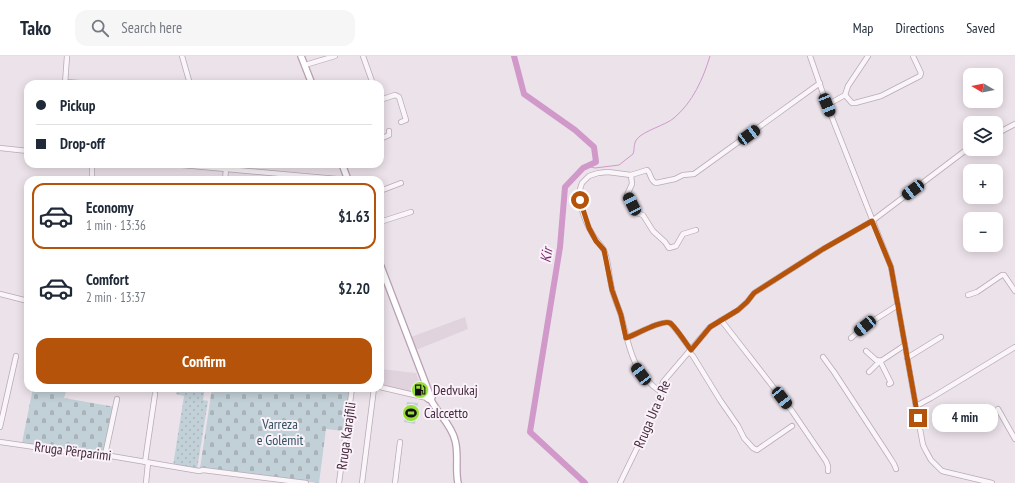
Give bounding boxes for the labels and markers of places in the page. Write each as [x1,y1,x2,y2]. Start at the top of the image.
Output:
fuel station icon: Dedvukaj [410,380,430,400]
place label: Dedvukaj [433,381,478,399]
sports icon: Calccetto [401,403,421,423]
place label: Calccetto [424,404,468,422]

